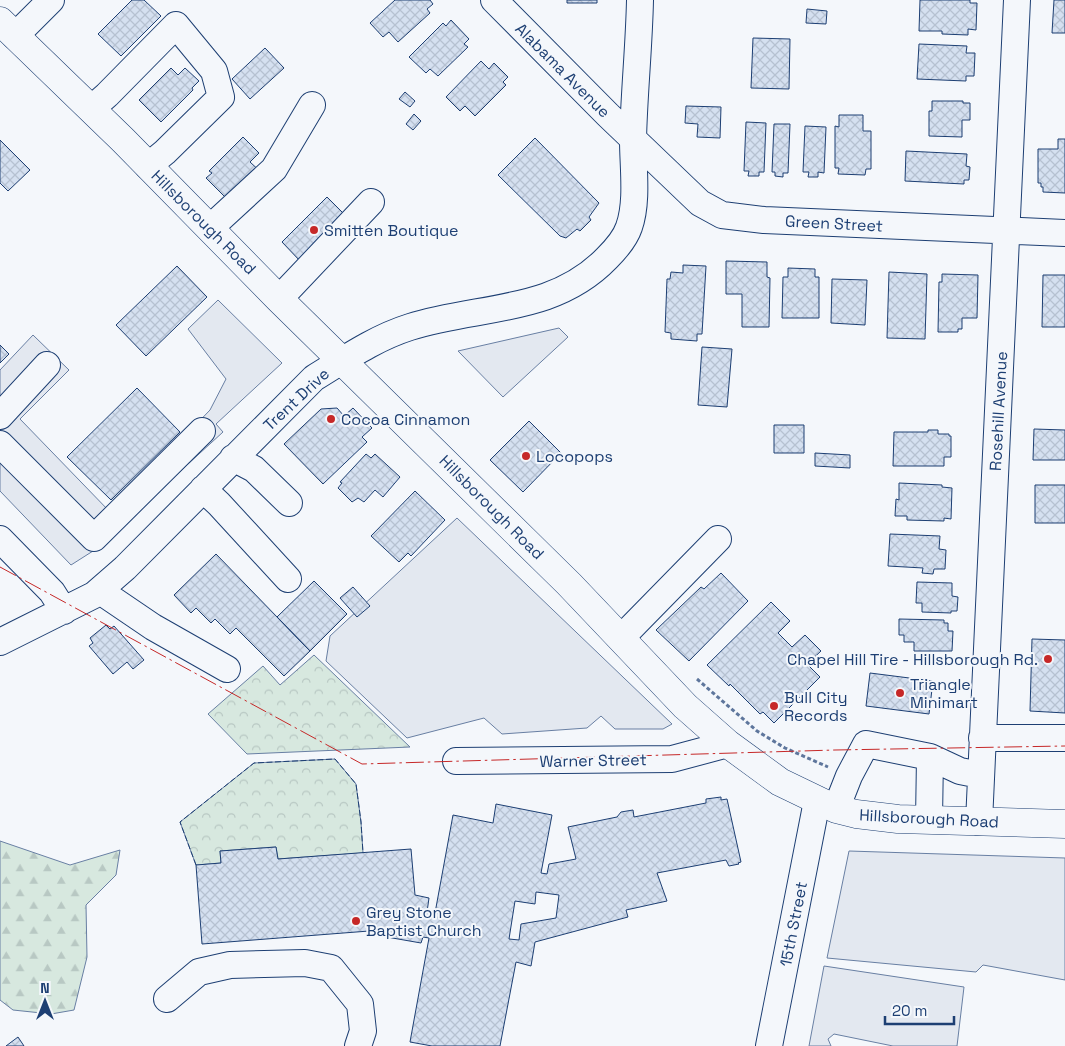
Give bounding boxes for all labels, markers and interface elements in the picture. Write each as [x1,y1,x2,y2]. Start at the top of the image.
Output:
street label: Alabama Avenue [511,18,615,122]
street label: Hillsborough Road [147,166,260,279]
street label: Green Street [784,210,883,237]
place label: Smitten Boutique [324,220,459,241]
marker: Smitten Boutique [308,224,320,236]
street label: Rosehill Avenue [985,351,1012,471]
street label: Trent Drive [259,363,334,435]
place label: Cocoa Cinnamon [341,409,470,430]
marker: Cocoa Cinnamon [325,413,337,425]
place label: Locopops [536,446,613,467]
marker: Locopops [520,450,532,462]
street label: Hillsborough Road [435,451,548,564]
place label: Chapel Hill Tire - Hillsborough Rd. [787,649,1038,670]
marker: Chapel Hill Tire - Hillsborough Rd. [1042,653,1054,665]
place label: Triangle Minimart [910,674,978,713]
place label: Bull City Records [784,687,848,726]
marker: Triangle Minimart [894,687,906,699]
marker: Bull City Records [768,700,780,712]
street label: Warner Street [539,749,647,772]
street label: Hillsborough Road [859,804,999,833]
street label: 15th Street [775,880,812,969]
place label: Grey Stone Baptist Church [366,902,482,941]
marker: Grey Stone Baptist Church [350,915,362,927]
north arrow [20,976,70,1026]
text: N [40,979,50,997]
scale bar [885,994,954,1026]
text: 20 m [892,1001,927,1020]

